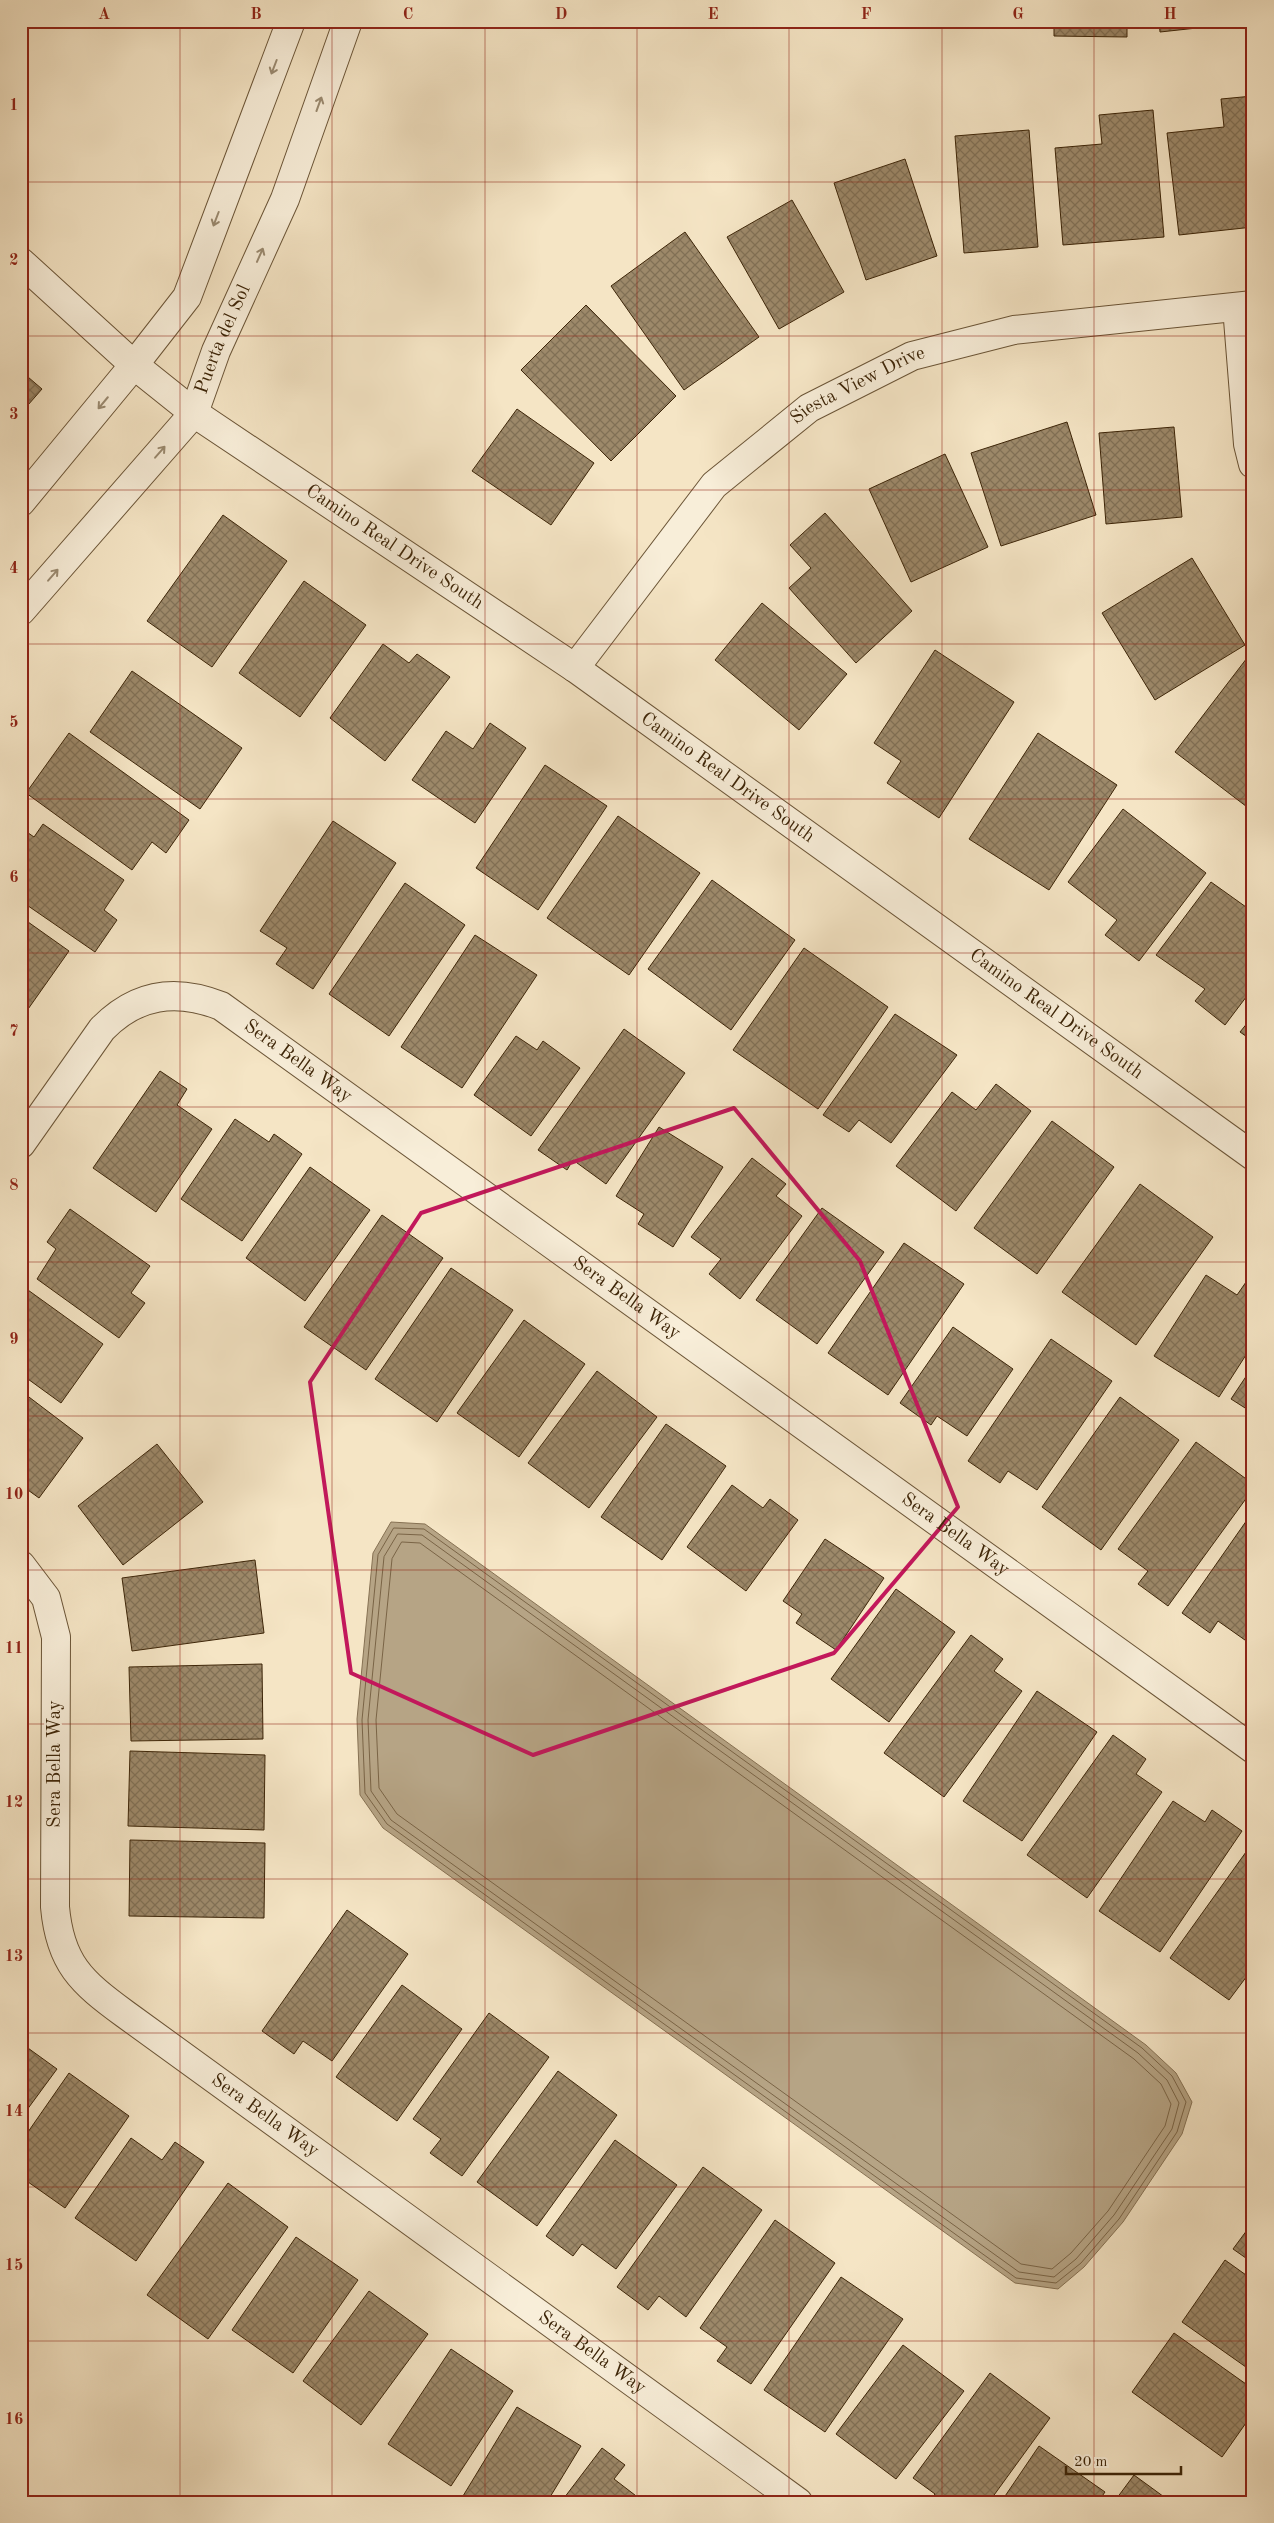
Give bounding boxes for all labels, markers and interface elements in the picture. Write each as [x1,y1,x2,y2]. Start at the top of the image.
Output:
text: A [98,7,110,23]
text: B [250,7,262,23]
text: C [403,7,413,23]
text: D [555,7,567,23]
text: E [707,7,719,23]
text: F [861,7,872,23]
text: G [1012,7,1024,23]
text: H [1163,7,1177,23]
one-way arrow [269,59,278,74]
one-way arrow [315,97,324,112]
text: 1 [9,98,19,114]
one-way arrow [211,211,221,226]
one-way arrow [255,248,265,263]
text: 2 [9,253,19,269]
street label: Puerta del Sol [192,282,254,397]
street label: Siesta View Drive [787,344,927,428]
one-way arrow [98,396,109,409]
text: 3 [9,407,19,423]
one-way arrow [154,446,165,459]
street label: Camino Real Drive South [302,481,487,613]
text: 4 [9,561,19,577]
one-way arrow [47,568,59,581]
street label: Camino Real Drive South [637,709,818,846]
text: 5 [9,715,19,731]
text: 6 [9,870,19,886]
street label: Camino Real Drive South [966,946,1146,1083]
street label: Sera Bella Way [240,1016,355,1106]
text: 7 [9,1024,19,1040]
text: 8 [9,1178,19,1194]
street label: Sera Bella Way [569,1253,684,1343]
text: 9 [9,1332,19,1348]
text: 10 [5,1487,23,1503]
street label: Sera Bella Way [898,1490,1013,1580]
text: 11 [5,1641,23,1657]
street label: Sera Bella Way [46,1700,65,1828]
text: 12 [5,1795,23,1811]
text: 13 [5,1949,23,1965]
street label: Sera Bella Way [208,2070,322,2161]
text: 14 [5,2104,23,2120]
text: 15 [5,2258,23,2274]
street label: Sera Bella Way [535,2307,649,2398]
text: 16 [5,2412,23,2428]
scale bar [1066,2443,1182,2475]
text: 20 m [1074,2455,1108,2470]

